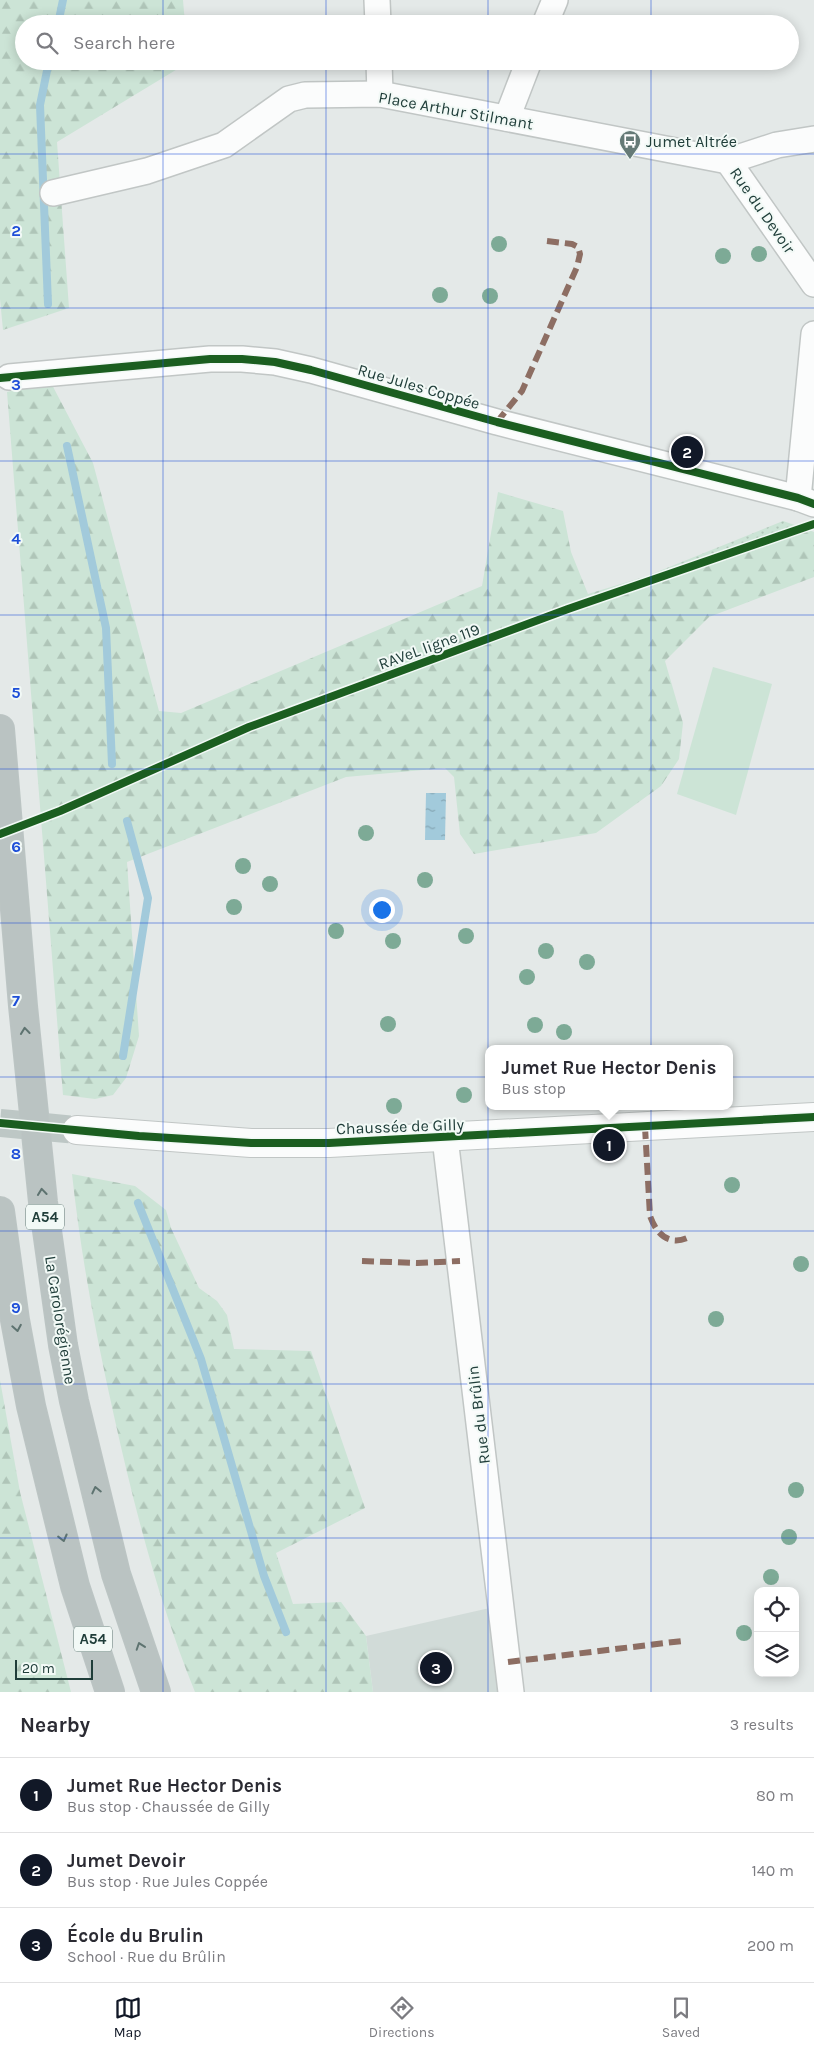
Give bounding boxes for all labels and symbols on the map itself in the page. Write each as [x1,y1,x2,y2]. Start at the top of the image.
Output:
street label: Place Arthur Stilmant [377,88,535,133]
bus stop icon: Jumet Altrée [618,129,642,160]
place label: Jumet Altrée [646,132,737,151]
street label: Rue du Devoir [726,164,799,257]
text: 2 [11,221,21,240]
street label: Rue Jules Coppée [356,360,482,413]
text: 3 [11,375,21,394]
pin: 2 [671,433,703,471]
text: 4 [11,529,21,548]
street label: RAVeL ligne 119 [376,619,482,674]
text: 5 [11,683,21,702]
text: 6 [11,837,21,856]
your location [369,897,395,923]
text: 7 [12,991,20,1010]
one-way arrow [20,1026,31,1034]
street label: Chaussée de Gilly [336,1115,465,1138]
pin: 1 [593,1126,625,1164]
text: 8 [11,1144,21,1163]
one-way arrow [37,1188,48,1196]
road number: A54 [26,1204,64,1230]
street label: La Carolorégienne [41,1254,80,1386]
text: 9 [11,1298,21,1317]
one-way arrow [11,1324,21,1333]
street label: Rue du Brûlin [463,1365,494,1465]
one-way arrow [91,1485,102,1494]
one-way arrow [57,1534,68,1543]
road number: A54 [74,1626,112,1652]
one-way arrow [136,1642,146,1650]
pin: 3 [420,1649,452,1687]
scale bar [15,1657,92,1680]

